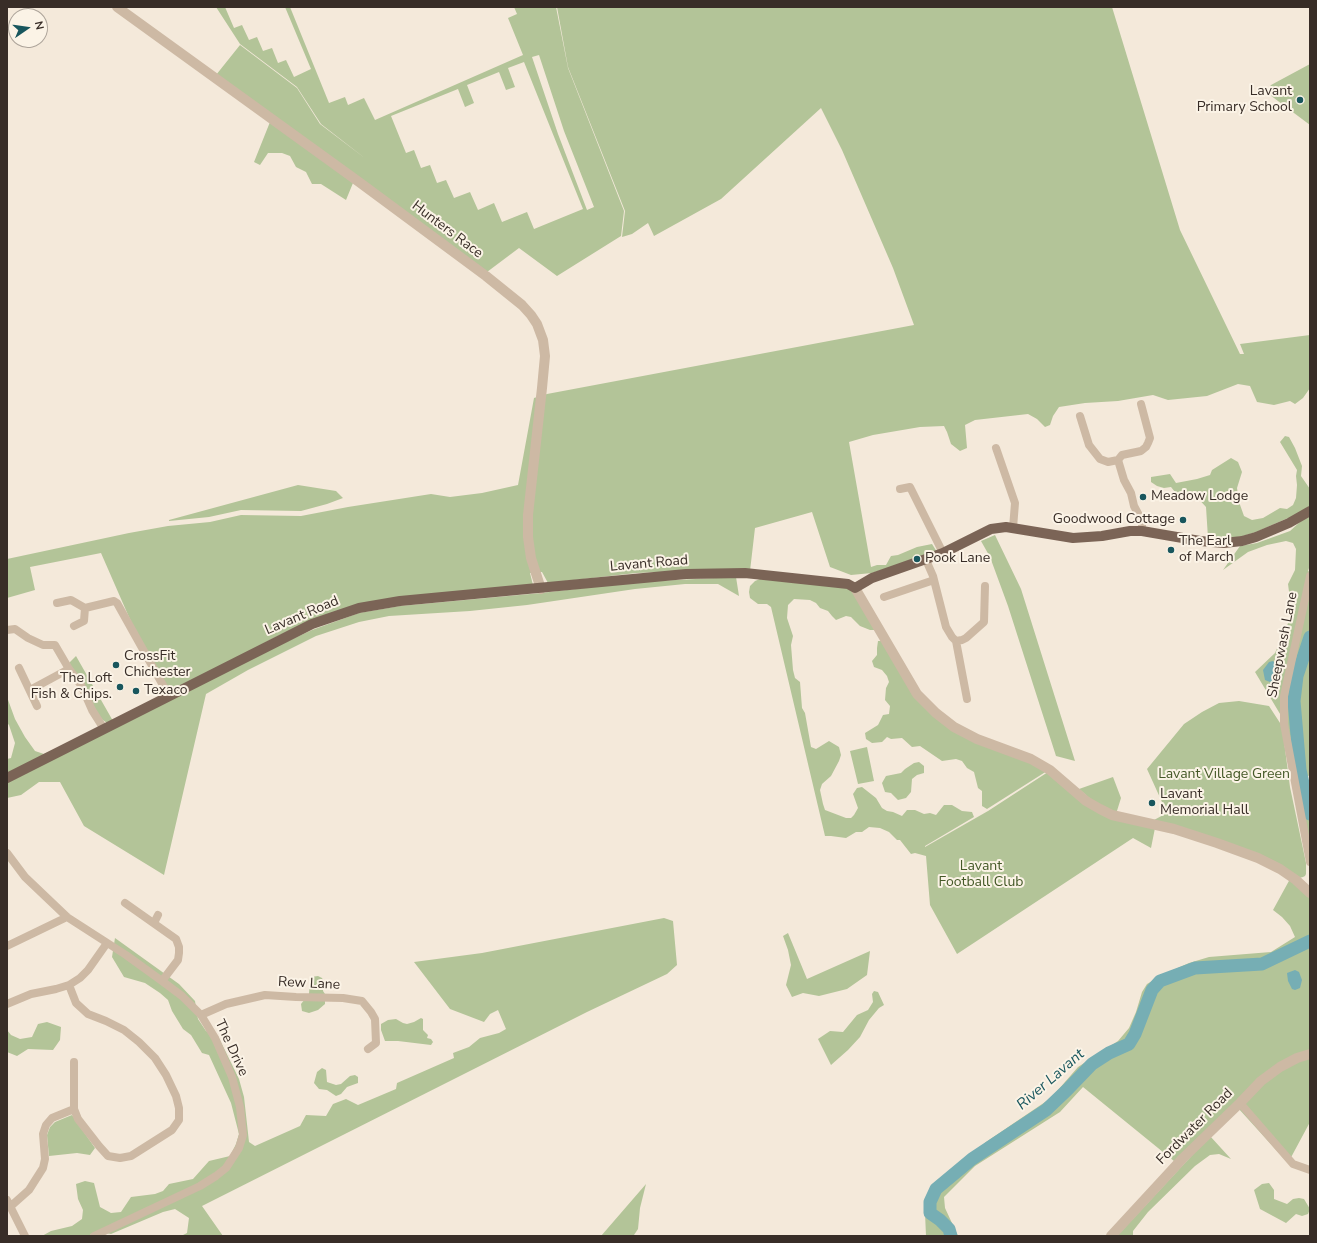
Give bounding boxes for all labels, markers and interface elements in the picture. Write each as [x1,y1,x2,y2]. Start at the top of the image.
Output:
north arrow [8,8,48,48]
text: N [31,20,47,31]
place label: Lavant Primary School [1197,84,1292,116]
marker: Lavant Primary School [1295,95,1305,105]
street label: Hunters Race [408,198,486,262]
place label: Meadow Lodge [1151,489,1248,505]
marker: Meadow Lodge [1138,492,1148,502]
place label: Goodwood Cottage [1053,512,1175,528]
marker: Goodwood Cottage [1178,515,1188,525]
place label: The Earl of March [1179,534,1234,566]
marker: The Earl of March [1166,545,1176,555]
place label: Pook Lane [925,551,990,567]
street label: Lavant Road [609,552,689,576]
marker: Pook Lane [912,554,922,564]
street label: Sheepwash Lane [1265,591,1301,699]
street label: Lavant Road [263,593,341,639]
place label: CrossFit Chichester [124,649,190,682]
marker: CrossFit Chichester [111,660,121,670]
place label: The Loft Fish & Chips. [31,671,112,704]
marker: The Loft Fish & Chips. [115,682,125,692]
place label: Texaco [144,683,188,699]
marker: Texaco [131,686,141,696]
park label: Lavant Village Green [1158,767,1290,783]
place label: Lavant Memorial Hall [1160,787,1249,820]
marker: Lavant Memorial Hall [1147,798,1157,808]
park label: Lavant Football Club [939,859,1023,892]
street label: Rew Lane [277,974,341,994]
street label: The Drive [211,1017,251,1079]
water label: River Lavant [1014,1046,1088,1114]
street label: Fordwater Road [1153,1085,1237,1169]

